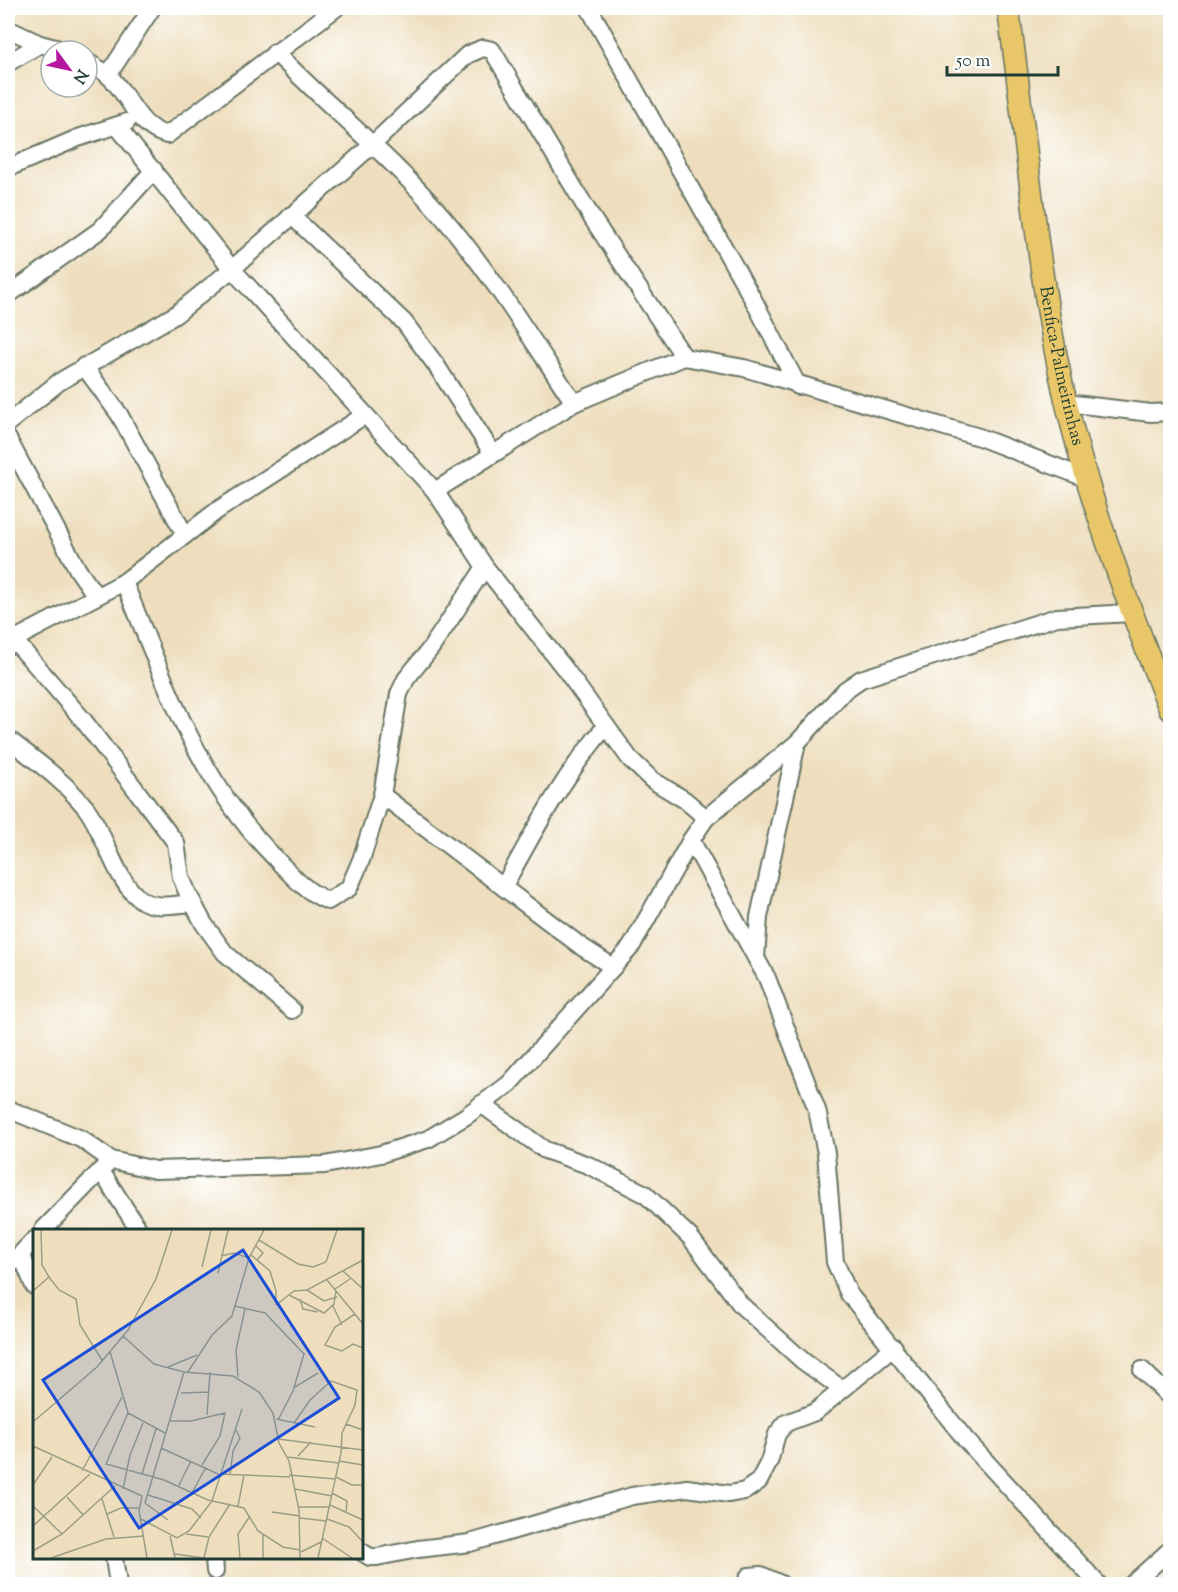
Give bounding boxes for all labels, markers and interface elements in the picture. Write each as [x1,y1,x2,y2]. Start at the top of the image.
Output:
north arrow [39,39,99,99]
scale bar [947,39,1058,77]
text: 50 m [955,49,991,75]
text: N [66,64,93,88]
street label: Benfica-Palmeirinhas [1031,284,1090,449]
inset map [33,1229,363,1559]

